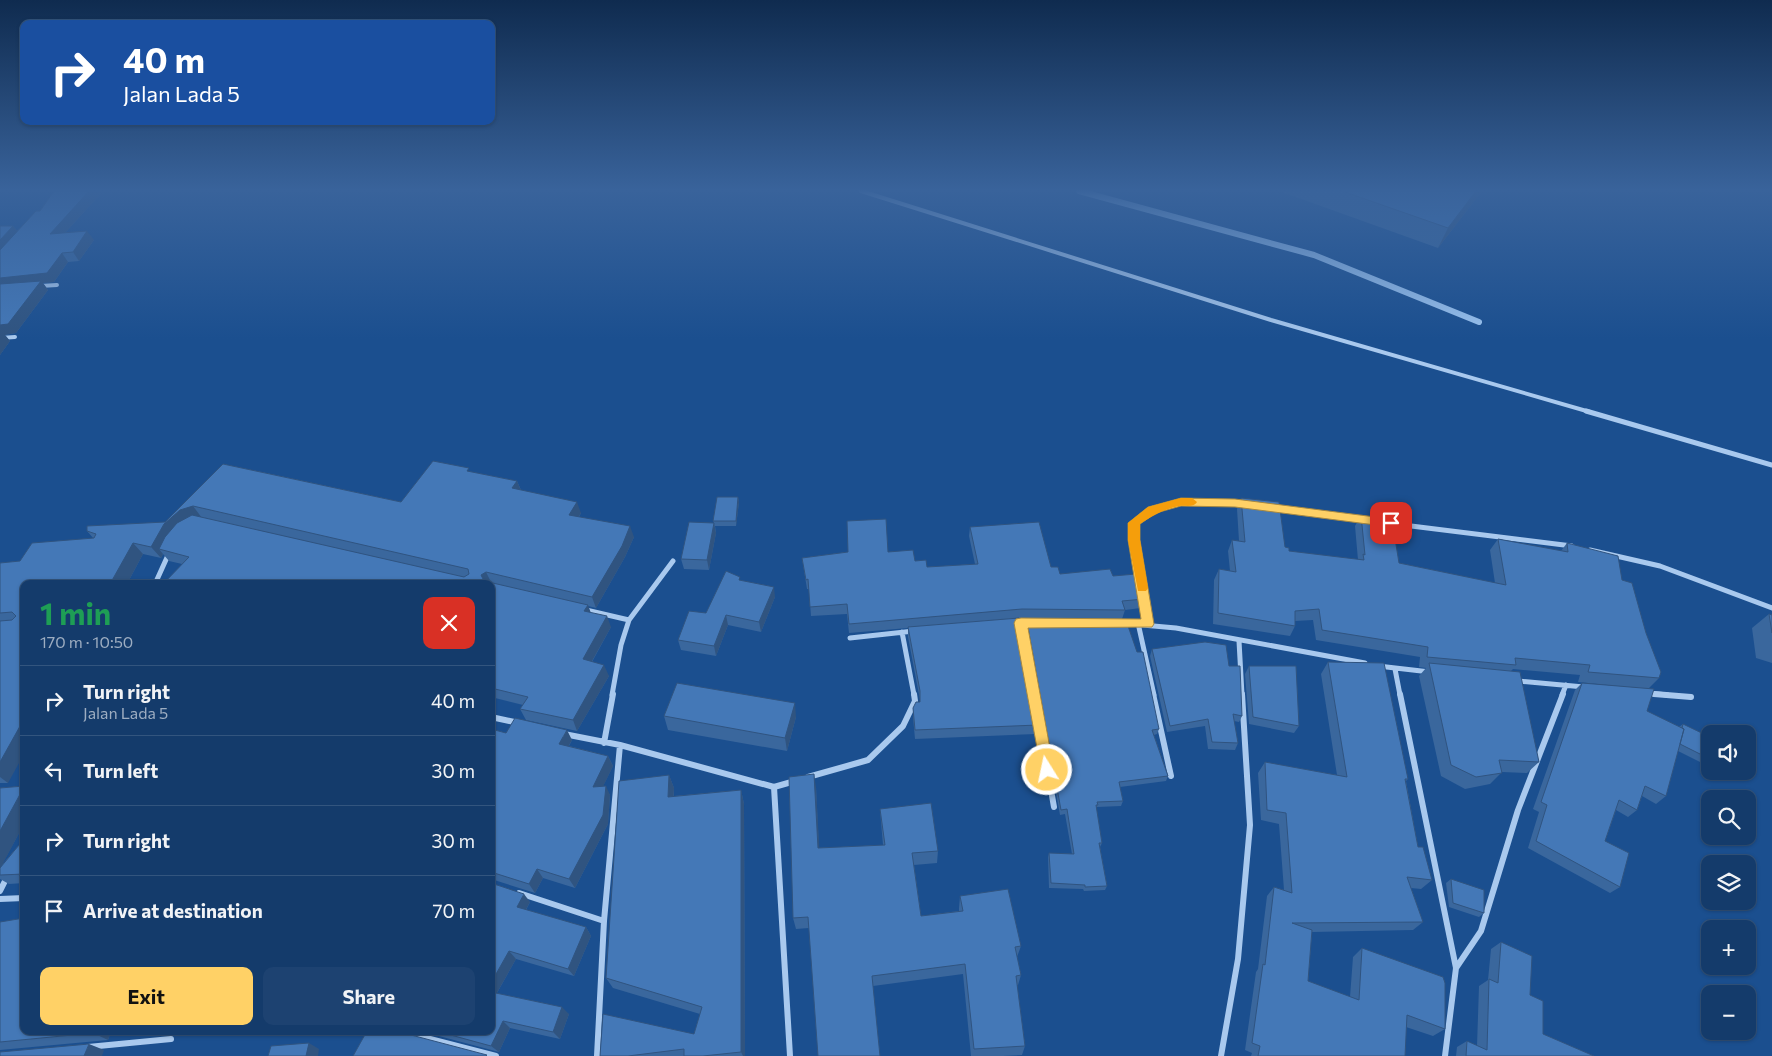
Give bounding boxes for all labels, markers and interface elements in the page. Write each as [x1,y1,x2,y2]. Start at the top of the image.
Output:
text: 40 m [123,37,205,80]
icon: right [40,40,105,105]
text: Jalan Lada 5 [123,80,240,107]
pin [1370,502,1412,544]
icon: arrive [1377,509,1405,537]
text: 1 min [40,594,111,631]
button: close [423,597,475,649]
text: 170 m · 10:50 [40,632,133,651]
text: Turn right [83,680,170,703]
icon: right [40,687,68,715]
text: 40 m [431,689,475,712]
text: Jalan Lada 5 [83,703,168,722]
map controls [1701,725,1756,1040]
button: sound [1701,725,1756,780]
position arrow [1020,743,1072,795]
icon: left [40,757,68,785]
text: Turn left [83,759,158,782]
text: 30 m [432,759,475,782]
button: search [1701,790,1756,845]
icon: right [40,827,68,855]
text: Turn right [83,829,170,852]
text: 30 m [432,829,475,852]
button: layers [1701,855,1756,910]
icon: arrive [40,897,68,925]
text: Arrive at destination [83,899,263,922]
text: 70 m [432,899,475,922]
button: + [1701,920,1756,975]
button: Exit [40,967,253,1025]
button: Share [263,967,475,1025]
button: − [1701,985,1756,1040]

